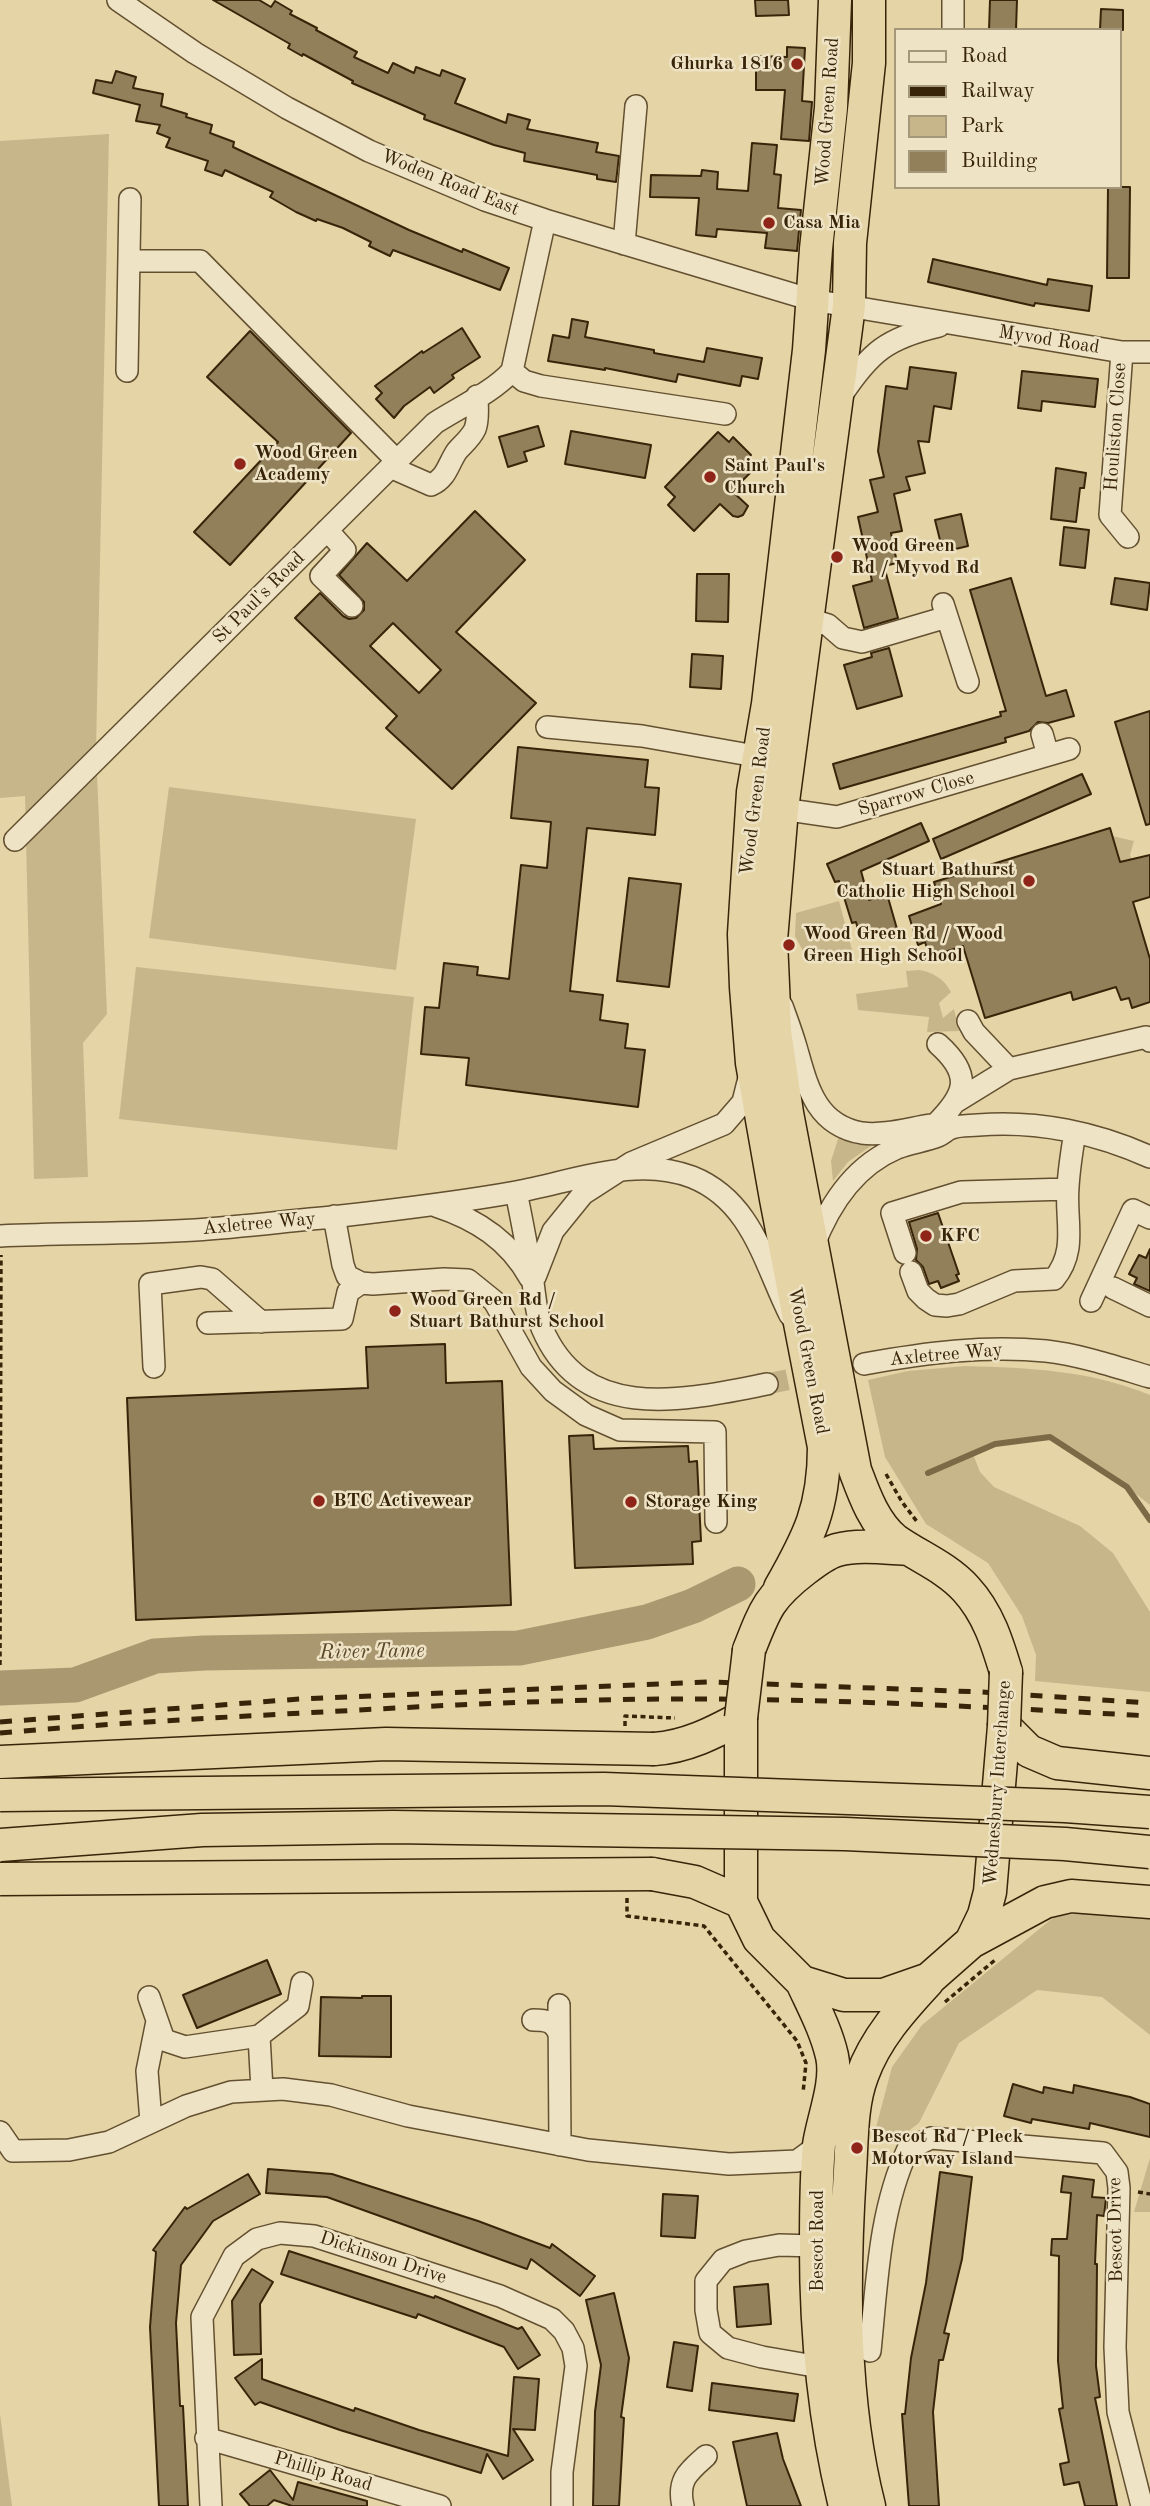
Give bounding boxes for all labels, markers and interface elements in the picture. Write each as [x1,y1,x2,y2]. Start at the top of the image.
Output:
legend [894,28,1122,189]
street label: Wood Green Road [811,37,845,187]
text: Road [961,46,1008,67]
place label: Ghurka 1816 [670,53,783,75]
marker: Ghurka 1816 [789,56,805,72]
text: Railway [961,81,1035,102]
text: Park [961,116,1004,137]
street label: Woden Road East [378,145,522,221]
text: Building [961,151,1037,172]
place label: Casa Mia [783,212,861,234]
marker: Casa Mia [761,215,777,231]
street label: Myvod Road [997,321,1101,359]
street label: Houliston Close [1100,362,1132,492]
place label: Wood Green Academy [254,442,358,486]
place label: Saint Paul's Church [724,455,825,499]
marker: Wood Green Academy [232,456,248,472]
marker: Saint Paul's Church [702,469,718,485]
place label: Wood Green Rd / Myvod Rd [851,535,979,579]
street label: St Paul's Road [208,547,310,649]
marker: Wood Green Rd / Myvod Rd [829,549,845,565]
street label: Wood Green Road [736,725,776,877]
street label: Sparrow Close [855,766,977,822]
place label: Stuart Bathurst Catholic High School [836,859,1015,903]
marker: Stuart Bathurst Catholic High School [1021,873,1037,889]
place label: Wood Green Rd / Wood Green High School [803,923,1003,967]
marker: Wood Green Rd / Wood Green High School [781,937,797,953]
street label: Axletree Way [202,1208,316,1240]
place label: KFC [940,1225,980,1247]
marker: KFC [918,1228,934,1244]
street label: Wood Green Road [783,1285,833,1437]
place label: Wood Green Rd / Stuart Bathurst School [409,1289,604,1333]
marker: Wood Green Rd / Stuart Bathurst School [387,1303,403,1319]
street label: Axletree Way [889,1339,1003,1371]
place label: BTC Activewear [333,1490,472,1512]
place label: Storage King [645,1491,757,1513]
marker: BTC Activewear [311,1493,327,1509]
marker: Storage King [623,1494,639,1510]
water label: River Tame [319,1638,425,1666]
street label: Wednesbury Interchange [979,1680,1017,1886]
place label: Bescot Rd / Pleck Motorway Island [871,2126,1023,2170]
marker: Bescot Rd / Pleck Motorway Island [849,2140,865,2156]
street label: Bescot Drive [1104,2177,1128,2283]
street label: Bescot Road [807,2190,829,2292]
street label: Dickinson Drive [317,2227,449,2289]
street label: Phillip Road [271,2447,375,2497]

